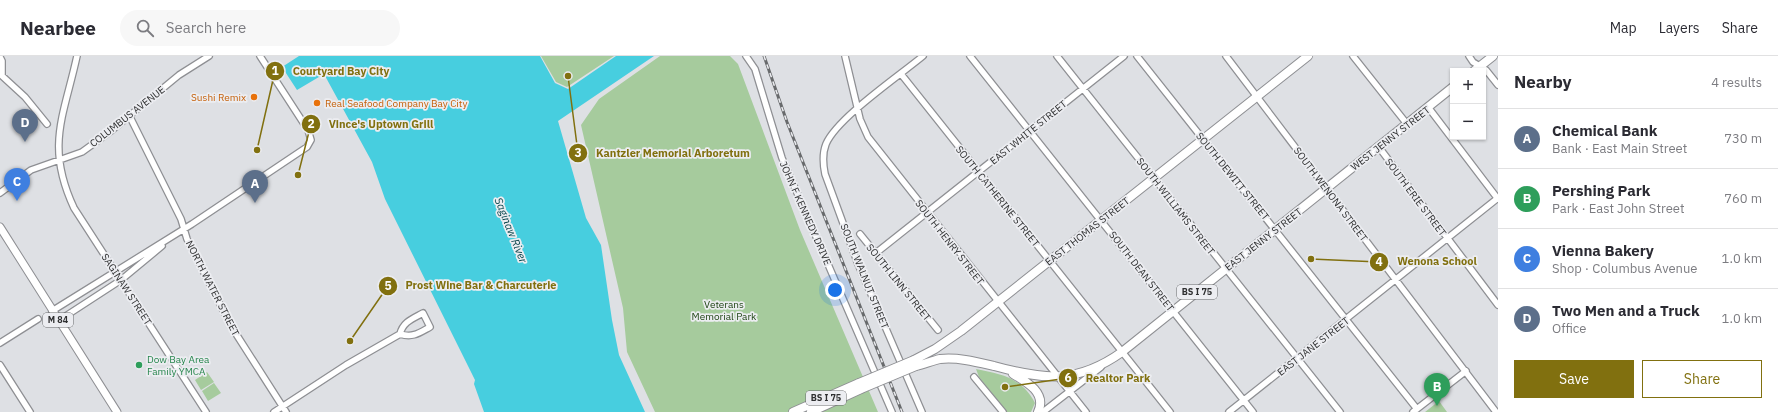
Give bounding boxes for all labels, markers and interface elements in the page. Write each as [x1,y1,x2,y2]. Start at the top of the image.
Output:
search box [120,10,400,46]
text: Nearbee [20,16,96,40]
icon: search [134,17,156,39]
text: Search here [166,18,246,37]
text: Map [1610,19,1637,37]
text: Layers [1659,19,1700,37]
text: Share [1722,19,1758,37]
callout: Courtyard Bay City [265,60,398,83]
text: 1 [271,63,279,78]
text: Courtyard Bay City [293,64,389,78]
map controls [1450,68,1486,140]
button: + [1450,68,1486,104]
text: Nearby [1514,71,1572,93]
text: 4 results [1711,74,1762,91]
street label: COLUMBUS AVENUE [87,83,168,150]
place label: Sushi Remix [191,91,246,104]
marker: Sushi Remix [249,92,259,102]
place label: Real Seafood Company Bay City [325,97,467,110]
street label: EAST WHITE STREET [987,97,1070,167]
marker: Real Seafood Company Bay City [312,98,322,108]
street label: WEST JENNY STREET [1348,103,1433,173]
button: − [1450,104,1486,140]
pin: D [12,109,38,142]
callout: Vince's Uptown Grill [301,113,442,136]
text: 2 [307,116,315,131]
text: Vince's Uptown Grill [329,117,434,131]
text: Chemical Bank [1552,121,1657,140]
street label: SOUTH DEWITT STREET [1193,130,1272,223]
text: A [1523,130,1531,147]
text: 730 m [1724,130,1762,147]
text: Bank · East Main Street [1552,140,1687,157]
callout: Kantzler Memorial Arboretum [568,142,758,165]
street label: SOUTH CATHERINE STREET [953,143,1043,250]
text: 3 [574,145,582,160]
street label: SOUTH WENONA STREET [1291,145,1370,244]
text: Kantzler Memorial Arboretum [596,146,750,160]
street label: SOUTH WILLIAMS STREET [1134,155,1218,258]
street label: SOUTH ERIE STREET [1382,156,1449,239]
street label: JOHN F KENNEDY DRIVE [777,159,834,267]
pin: C [4,168,30,201]
pin: A [242,170,268,203]
text: Pershing Park [1552,181,1650,200]
text: B [1523,190,1531,207]
text: 760 m [1724,190,1762,207]
street label: EAST THOMAS STREET [1042,194,1132,268]
water label: Saginaw River [492,195,531,266]
street label: SOUTH HENRY STREET [912,197,987,288]
text: Park · East John Street [1552,200,1684,217]
street label: EAST JENNY STREET [1222,205,1305,274]
street label: SOUTH WALNUT STREET [837,222,892,331]
street label: SOUTH DEAN STREET [1106,229,1177,314]
street label: NORTH WATER STREET [183,238,242,338]
street label: SOUTH LINN STREET [864,241,934,324]
text: Vienna Bakery [1552,241,1654,260]
callout: Wenona School [1369,250,1485,273]
text: C [1523,250,1531,267]
text: 1.0 km [1722,250,1762,267]
street label: SAGINAW STREET [99,251,155,328]
text: 4 [1375,254,1383,269]
text: Wenona School [1397,254,1477,268]
text: Shop · Columbus Avenue [1552,260,1697,277]
callout: Prost Wine Bar & Charcuterie [378,274,565,297]
text: 5 [384,278,392,293]
text: Prost Wine Bar & Charcuterie [405,278,557,292]
your location [825,280,845,300]
road number: BS I 75 [1177,285,1217,299]
park label: Veterans Memorial Park [692,298,757,323]
text: Two Men and a Truck [1552,301,1700,320]
text: D [1522,310,1532,327]
text: 1.0 km [1722,310,1762,327]
road number: M 84 [43,313,73,327]
street label: EAST JANE STREET [1275,314,1352,379]
text: Office [1552,320,1586,337]
place label: Dow Bay Area Family YMCA [147,353,210,378]
marker: Dow Bay Area Family YMCA [134,360,144,370]
button: Save [1514,360,1634,398]
button: Share [1642,360,1762,398]
callout: Realtor Park [1058,367,1158,390]
text: 6 [1064,370,1072,385]
text: Realtor Park [1086,371,1151,385]
pin: B [1424,373,1450,406]
road number: BS I 75 [806,391,846,405]

